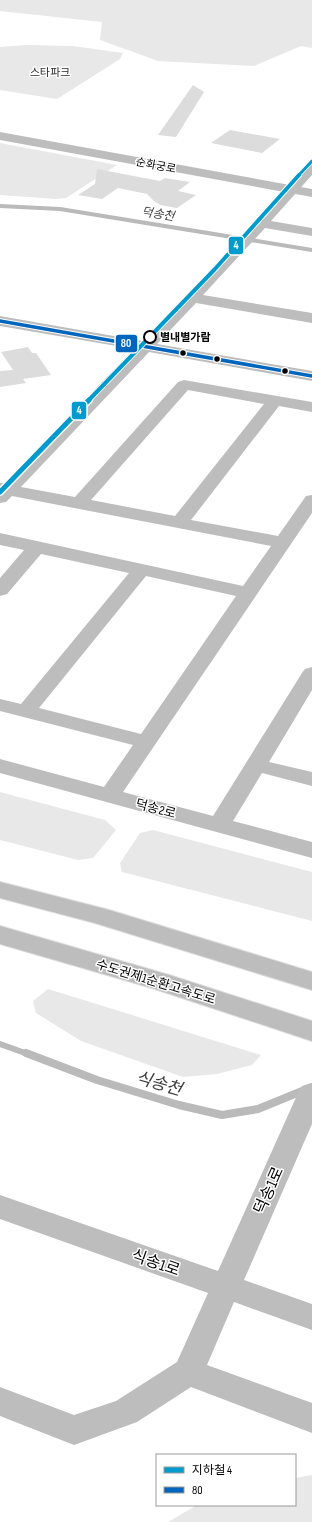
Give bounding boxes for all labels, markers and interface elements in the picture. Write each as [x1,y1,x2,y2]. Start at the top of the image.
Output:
park label: 스타파크 [30,66,70,79]
street label: 순화궁로 [135,155,177,176]
water label: 덕송천 [140,204,177,225]
line badge: 4 [228,236,244,255]
text: 4 [233,239,239,252]
marker: 별내별가람 [143,330,157,344]
place label: 별내별가람 [160,331,211,344]
line badge: 80 [115,334,138,353]
text: 80 [121,337,131,350]
unlabelled marker [178,348,188,358]
unlabelled marker [212,354,222,364]
unlabelled marker [280,366,290,376]
line badge: 4 [71,401,87,420]
text: 4 [76,404,82,417]
street label: 덕송2로 [134,796,178,822]
street label: 수도권제1순환고속도로 [94,956,217,1008]
water label: 식송천 [133,1068,186,1101]
street label: 덕송1로 [251,1164,288,1217]
street label: 식송1로 [129,1246,182,1281]
legend [156,1454,296,1506]
text: 지하철 4 [192,1463,232,1478]
text: 80 [192,1483,203,1498]

